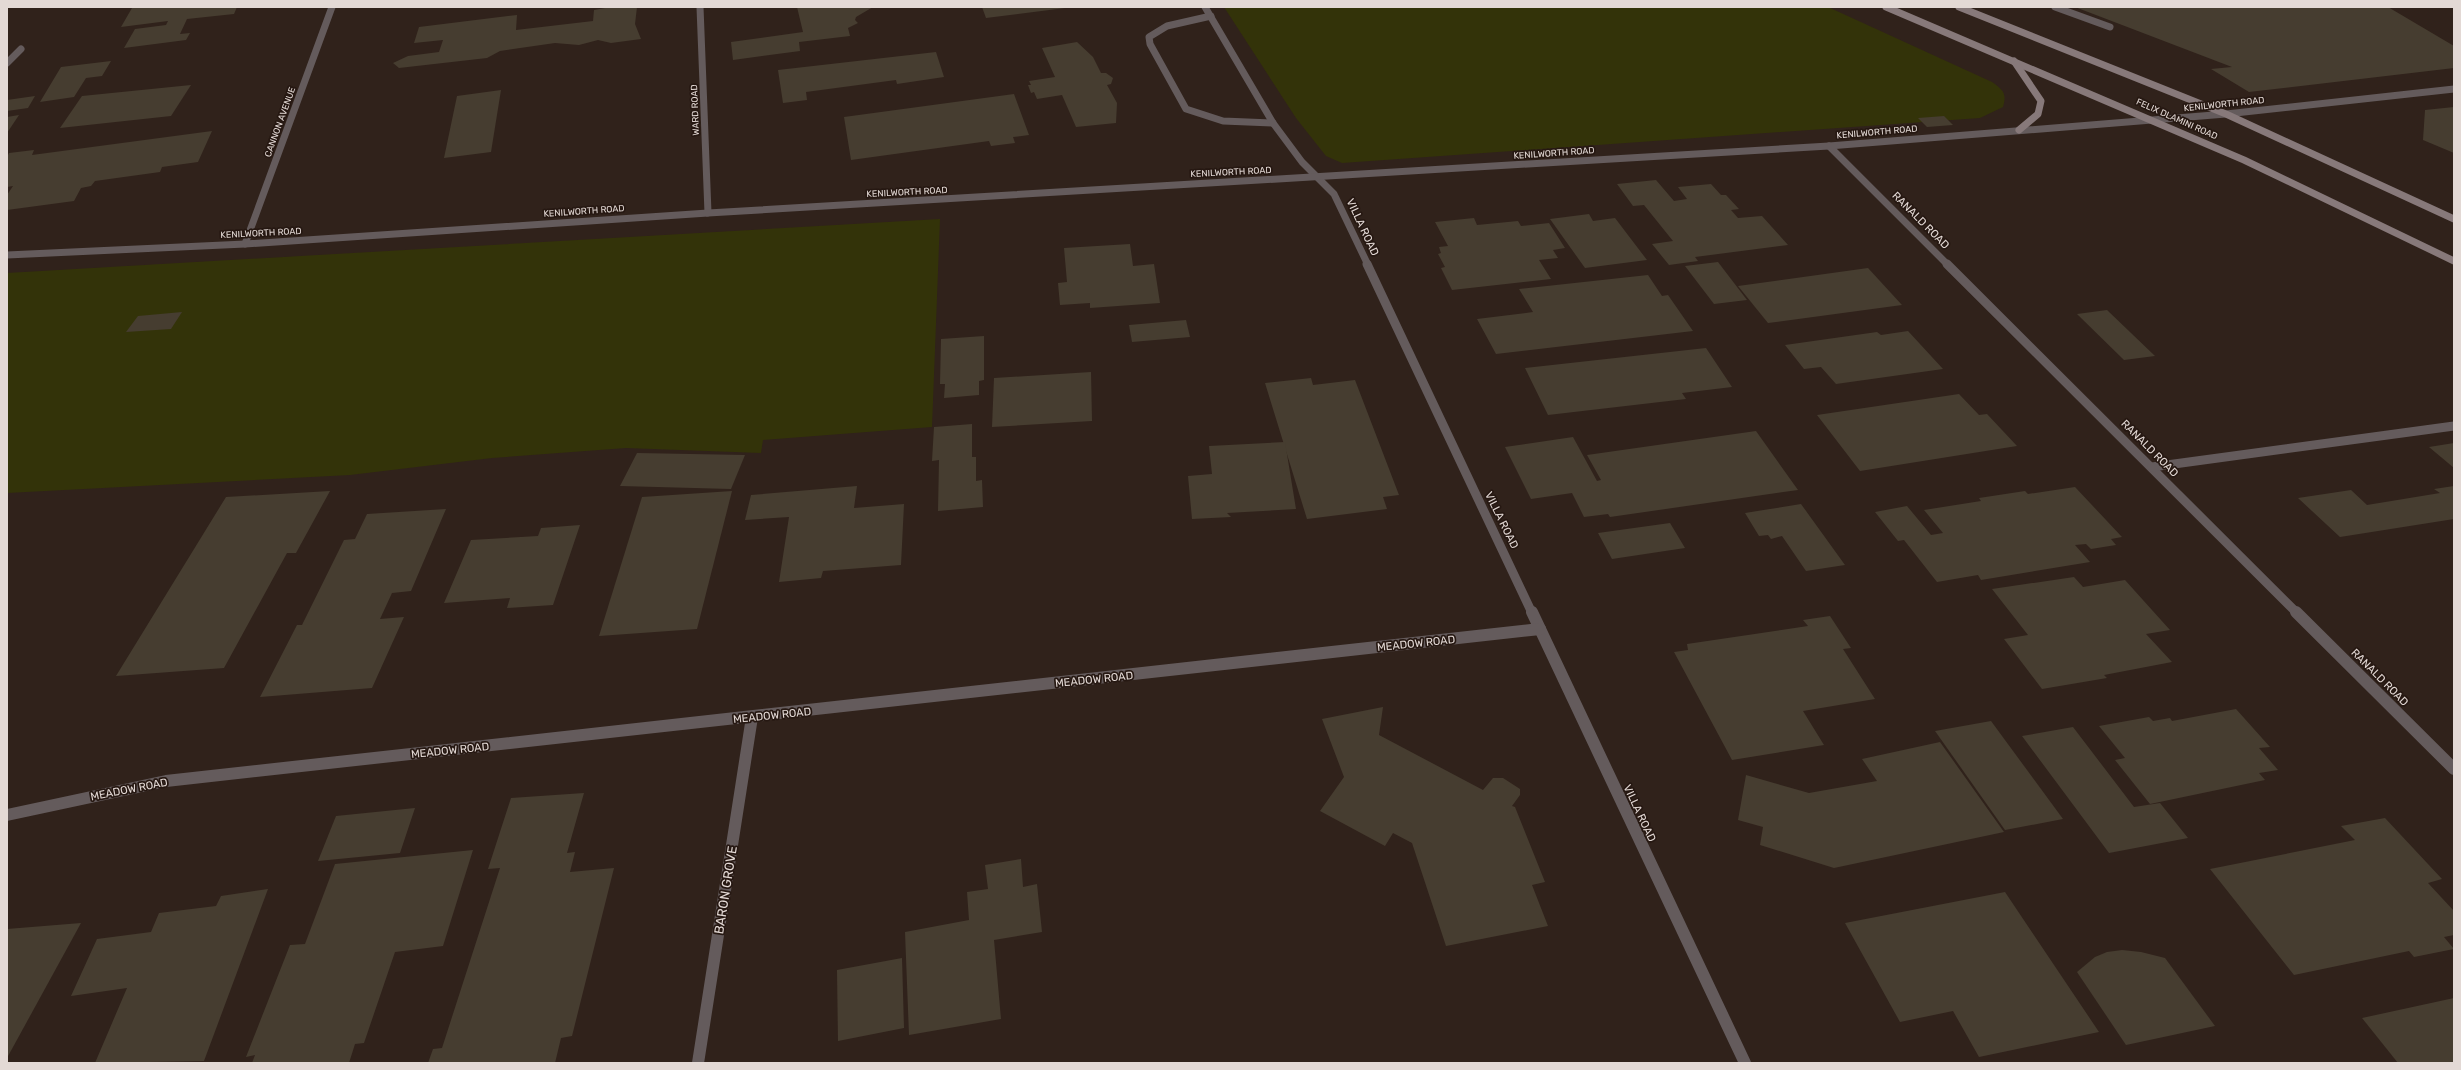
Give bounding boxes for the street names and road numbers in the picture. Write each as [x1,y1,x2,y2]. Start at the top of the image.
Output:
street label: WARD ROAD [689,84,701,136]
street label: CANNON AVENUE [263,86,297,158]
street label: KENILWORTH ROAD [2183,95,2265,113]
street label: FELIX DLAMINI ROAD [2135,97,2219,141]
street label: KENILWORTH ROAD [1836,123,1918,141]
street label: KENILWORTH ROAD [1513,145,1595,161]
street label: KENILWORTH ROAD [1190,165,1272,179]
street label: KENILWORTH ROAD [866,185,948,199]
street label: RANALD ROAD [1889,189,1952,252]
street label: VILLA ROAD [1344,196,1382,258]
street label: KENILWORTH ROAD [543,203,625,219]
street label: KENILWORTH ROAD [220,226,302,240]
street label: RANALD ROAD [2118,417,2181,480]
street label: VILLA ROAD [1482,490,1521,551]
street label: MEADOW ROAD [1376,633,1456,654]
street label: RANALD ROAD [2348,646,2411,709]
street label: MEADOW ROAD [1054,669,1134,690]
street label: MEADOW ROAD [732,705,812,726]
street label: MEADOW ROAD [410,740,490,761]
street label: MEADOW ROAD [89,776,169,803]
street label: VILLA ROAD [1621,782,1659,844]
street label: BARON GROVE [711,845,740,935]

